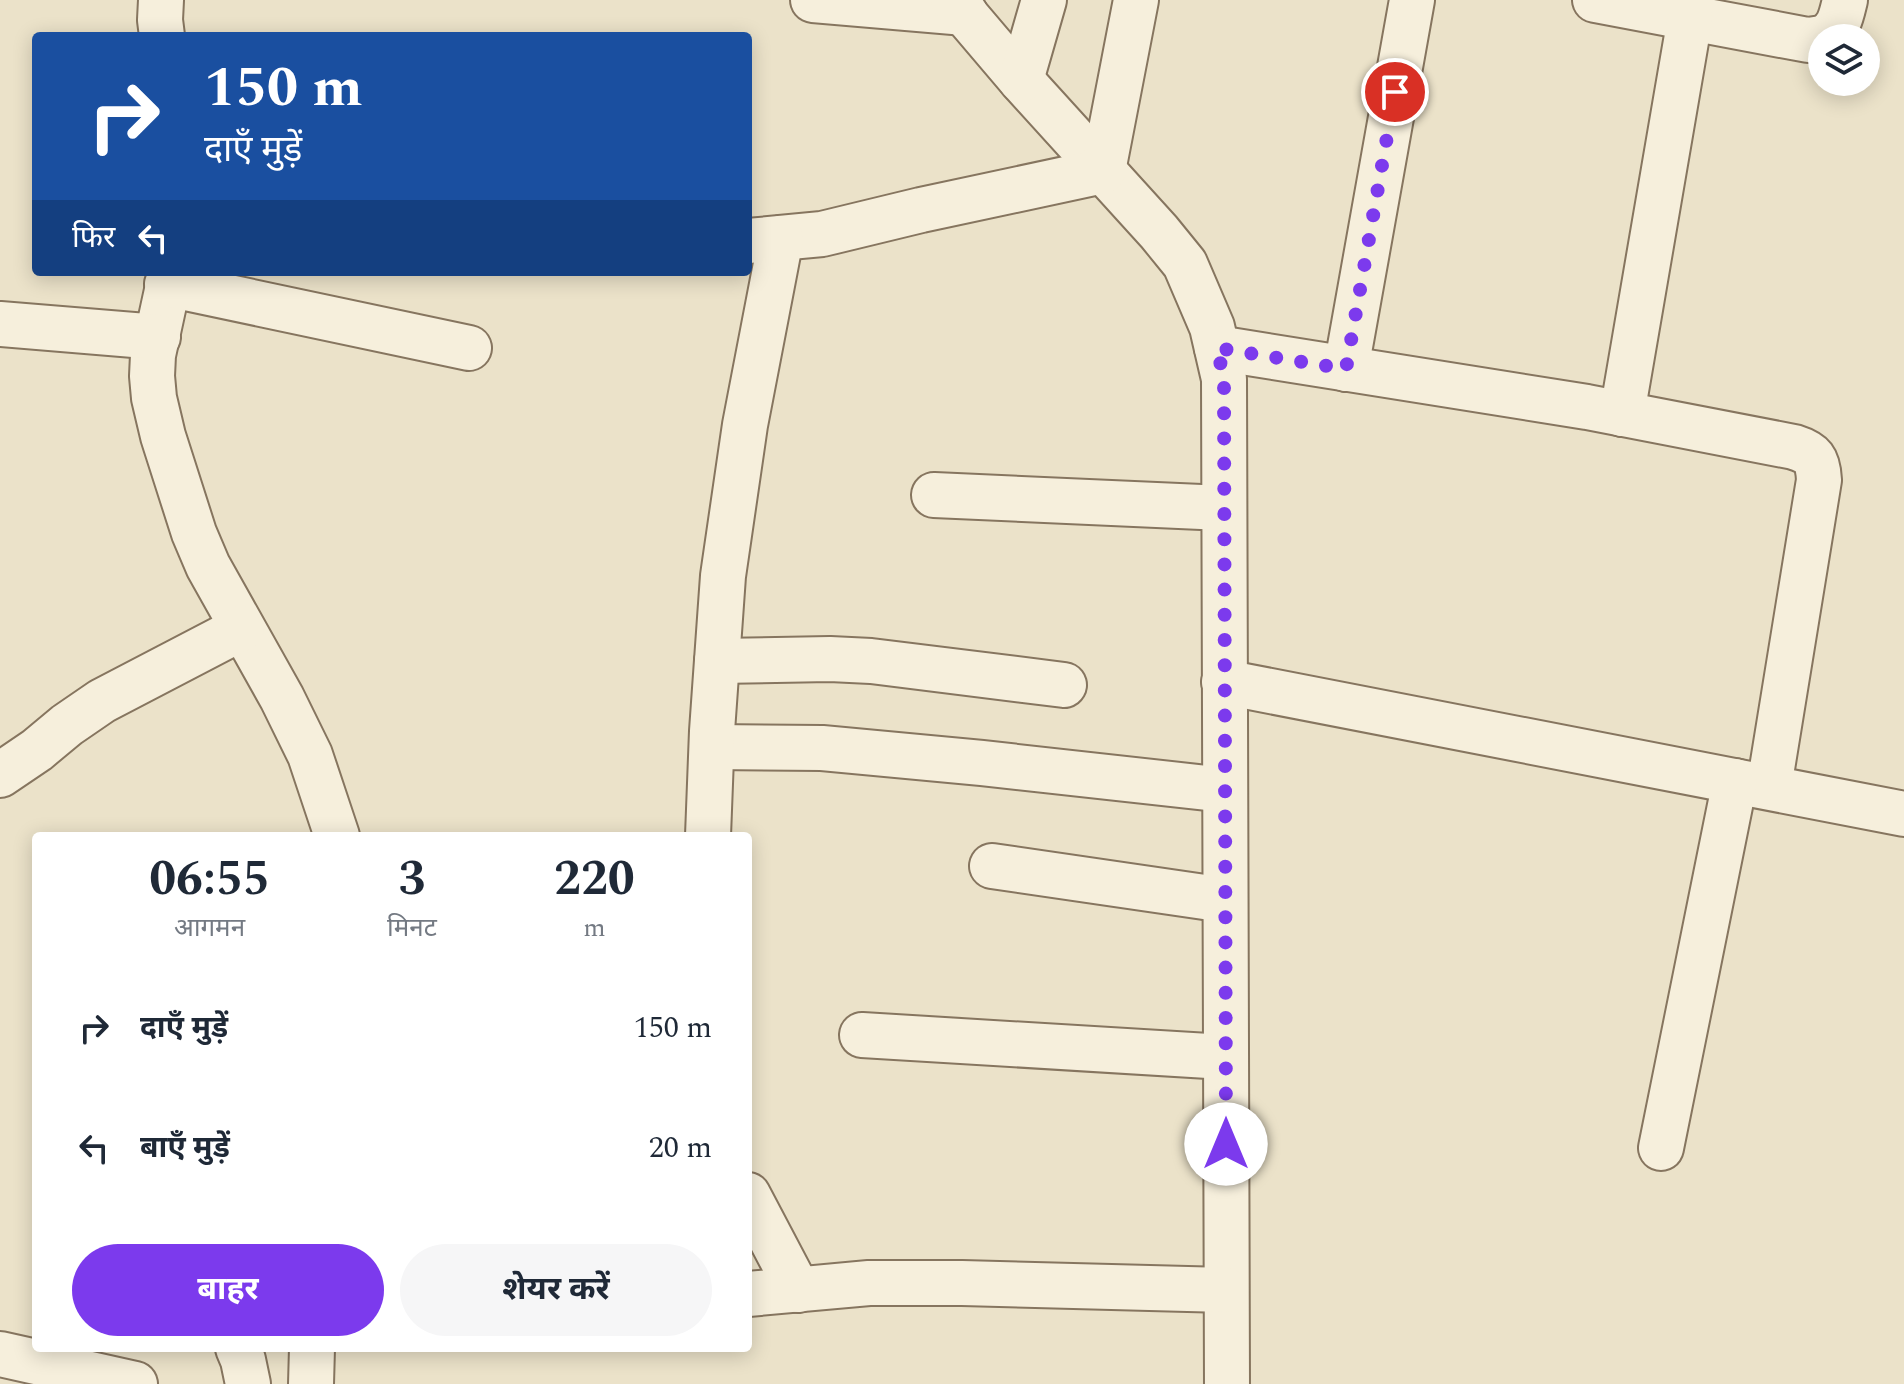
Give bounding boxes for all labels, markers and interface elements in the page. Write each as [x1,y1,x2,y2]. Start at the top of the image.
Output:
map controls [1808,24,1880,96]
button: layers [1808,24,1880,96]
text: 150 m [204,46,363,131]
pin [1361,58,1429,126]
icon: right [72,64,176,168]
icon: arrive [1373,70,1417,114]
text: दाएँ मुड़ें [204,123,302,178]
text: फिर [72,215,115,261]
icon: left [131,216,175,260]
text: 06:55 [149,843,270,916]
text: 3 [398,843,425,916]
text: 220 [554,843,635,916]
text: आगमन [174,908,245,948]
text: मिनट [387,908,437,948]
text: m [583,908,606,948]
text: दाएँ मुड़ें [140,1005,228,1051]
text: 150 m [634,1005,712,1051]
icon: right [72,1006,116,1050]
position arrow [1184,1102,1268,1186]
text: बाएँ मुड़ें [140,1125,230,1171]
text: 20 m [649,1125,712,1171]
icon: left [72,1126,116,1170]
button: बाहर [72,1244,384,1336]
button: शेयर करें [400,1244,712,1336]

